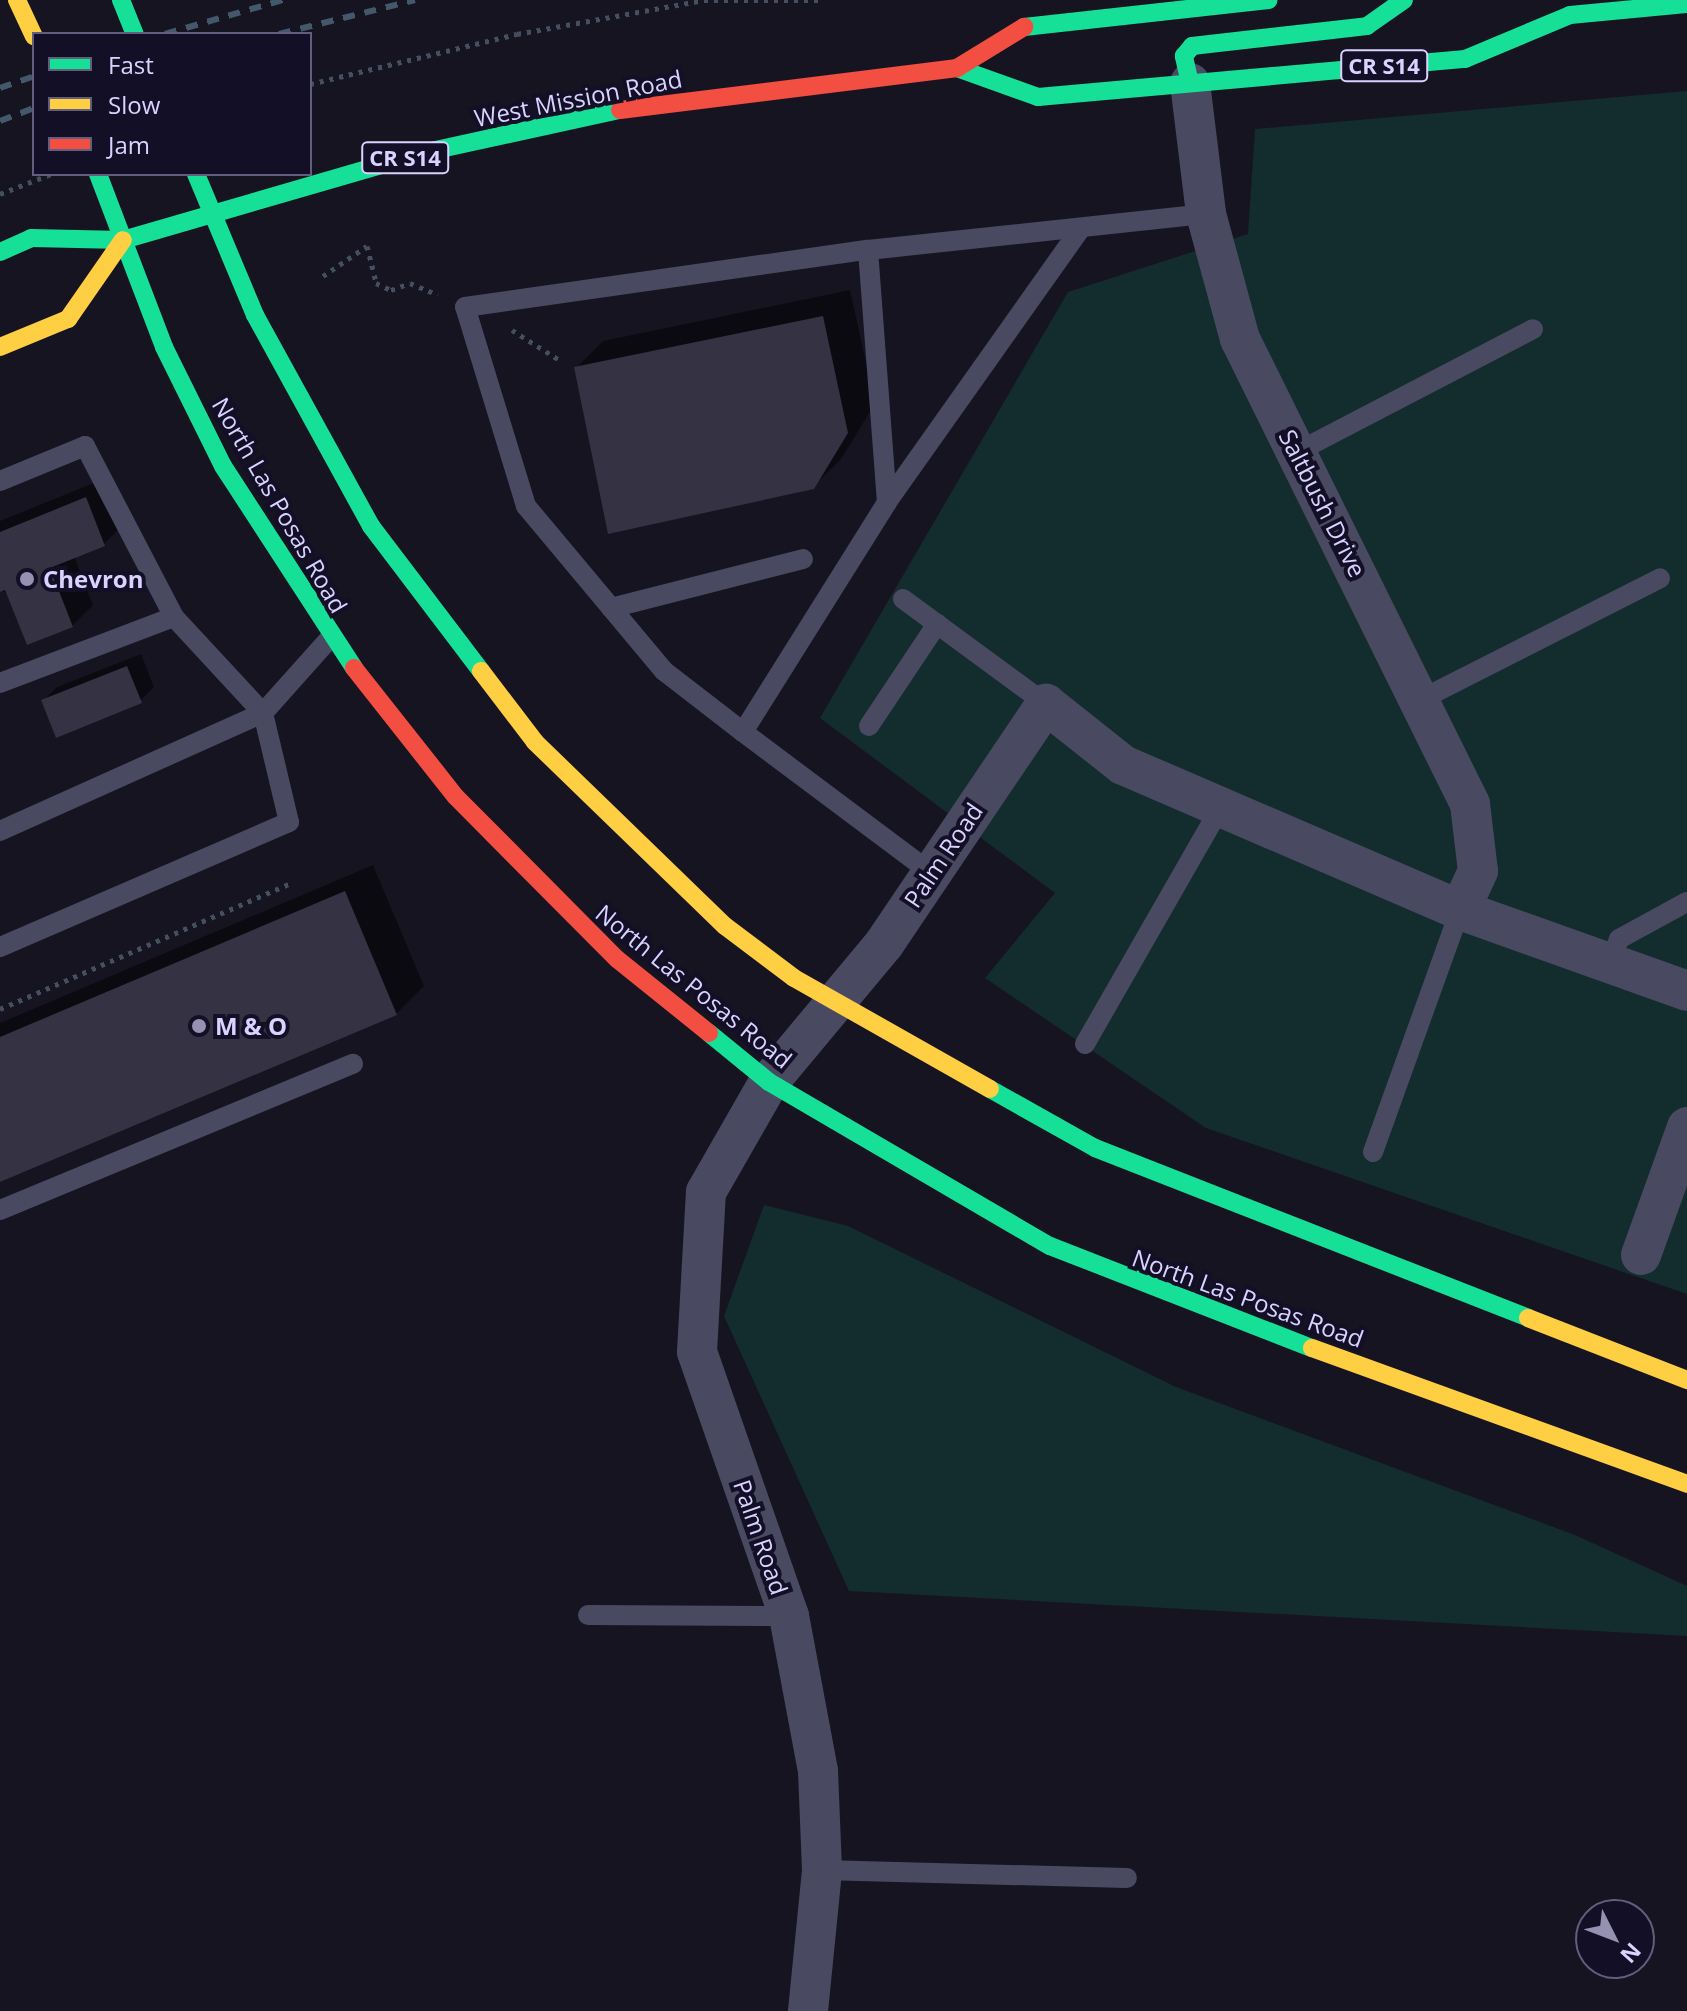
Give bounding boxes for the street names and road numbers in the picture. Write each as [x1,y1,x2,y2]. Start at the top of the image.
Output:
road number: CR S14 [1340,48,1428,84]
street label: West Mission Road [472,64,684,132]
road number: CR S14 [361,140,449,176]
street label: North Las Posas Road [207,392,353,618]
street label: Saltbush Drive [1273,424,1373,582]
street label: Palm Road [898,797,988,913]
street label: North Las Posas Road [590,898,798,1074]
street label: North Las Posas Road [1128,1243,1368,1353]
street label: Palm Road [728,1476,794,1598]

